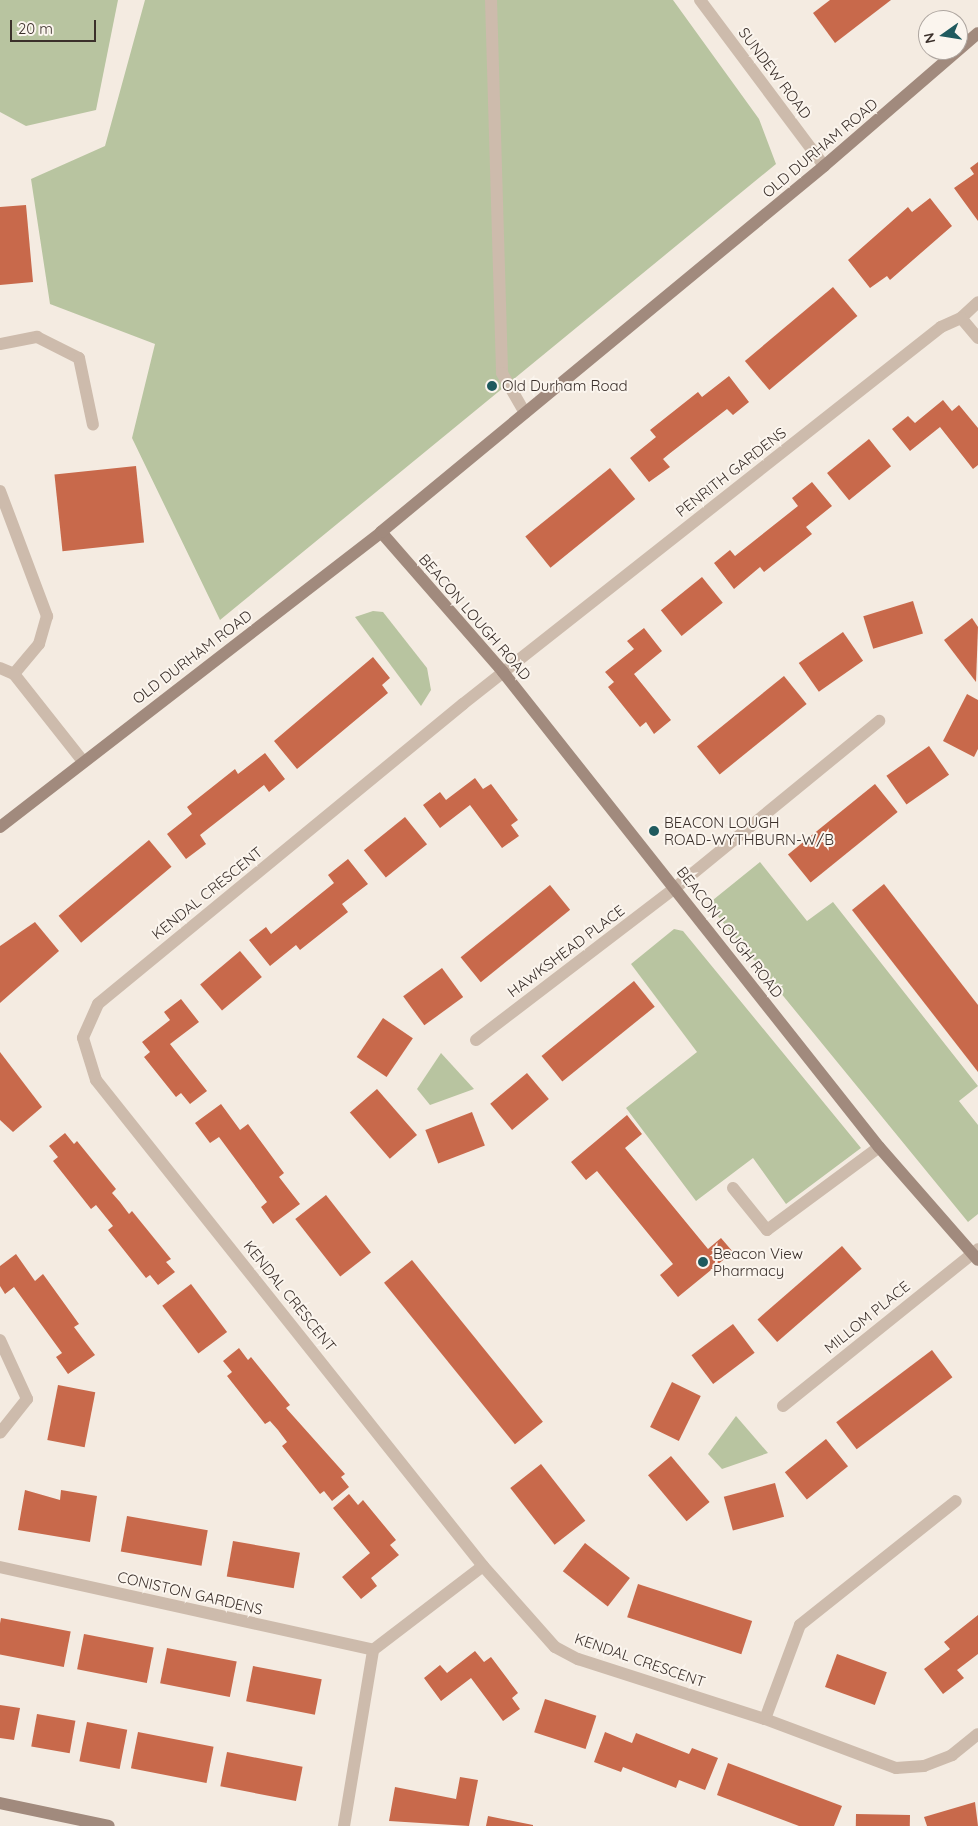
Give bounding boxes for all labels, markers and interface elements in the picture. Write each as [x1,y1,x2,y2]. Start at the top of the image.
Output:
scale bar [12,10,99,42]
north arrow [918,10,968,60]
text: 20 m [18,19,53,38]
street label: SUNDEW ROAD [735,24,815,122]
text: N [919,31,939,45]
street label: OLD DURHAM ROAD [759,95,881,201]
place label: Old Durham Road [502,377,628,395]
marker: Old Durham Road [486,380,498,392]
street label: PENRITH GARDENS [672,423,790,521]
street label: BEACON LOUGH ROAD [415,550,535,684]
street label: OLD DURHAM ROAD [129,606,255,708]
place label: BEACON LOUGH ROAD-WYTHBURN-W/B [664,813,834,848]
marker: BEACON LOUGH ROAD-WYTHBURN-W/B [648,825,660,837]
street label: KENDAL CRESCENT [148,843,266,943]
street label: BEACON LOUGH ROAD [673,863,787,1001]
street label: HAWKSHEAD PLACE [504,901,628,1001]
street label: KENDAL CRESCENT [240,1237,340,1355]
place label: Beacon View Pharmacy [713,1244,803,1279]
marker: Beacon View Pharmacy [697,1256,709,1268]
street label: MILLOM PLACE [821,1277,913,1357]
street label: CONISTON GARDENS [116,1568,264,1618]
street label: KENDAL CRESCENT [572,1629,708,1691]

